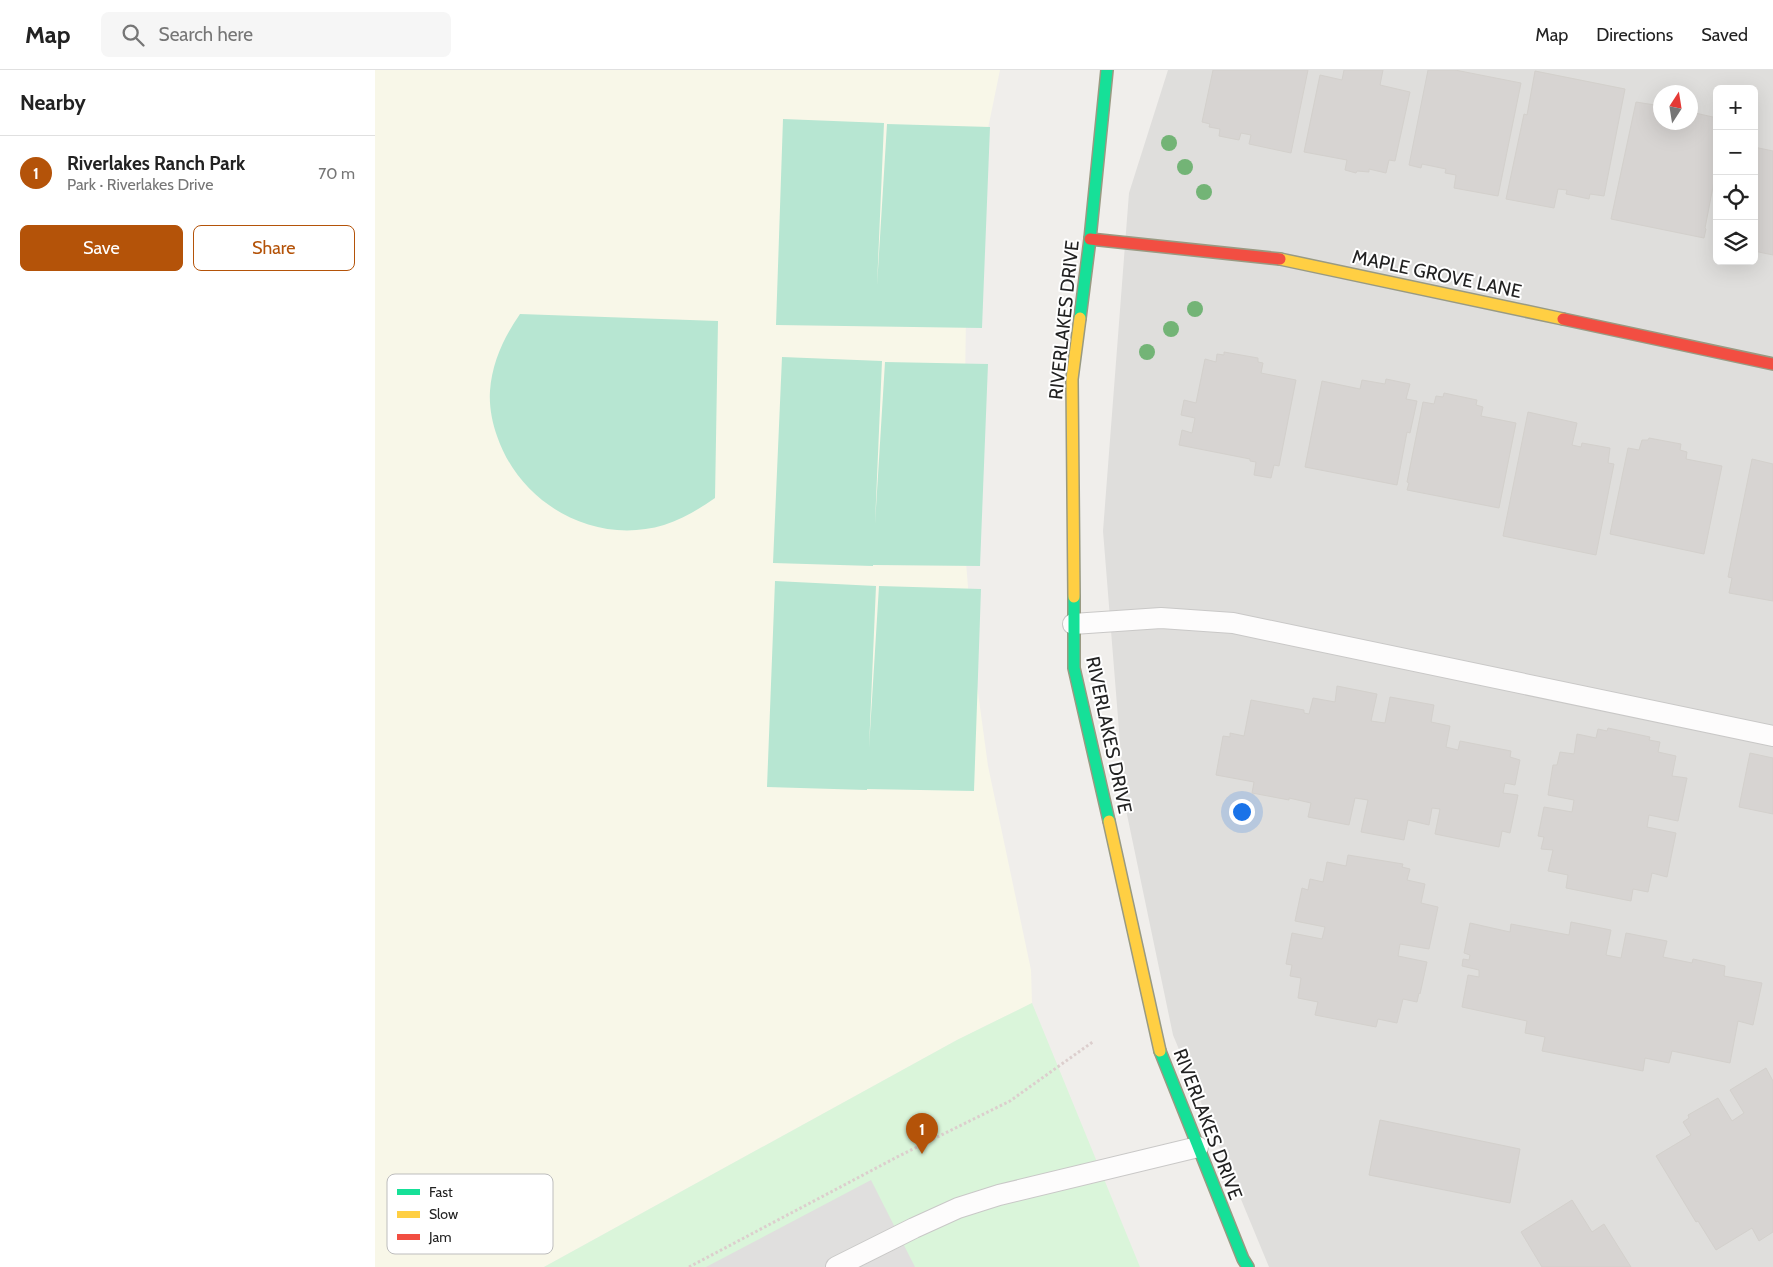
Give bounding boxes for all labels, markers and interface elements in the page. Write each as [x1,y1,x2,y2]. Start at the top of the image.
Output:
search box [101,12,451,57]
text: Map [25,20,71,49]
icon: search [119,21,147,49]
text: Search here [159,23,253,46]
text: Map [1535,24,1568,46]
text: Directions [1596,24,1673,46]
text: Saved [1701,24,1748,46]
north arrow [1653,85,1698,130]
map controls [1713,85,1758,265]
button: + [1713,85,1758,130]
text: Nearby [20,90,86,115]
button: − [1713,130,1758,175]
text: Riverlakes Ranch Park [67,152,245,175]
text: 1 [33,164,39,183]
text: 70 m [318,164,355,183]
text: Park · Riverlakes Drive [67,175,213,194]
button: locate [1713,175,1758,220]
button: layers [1713,220,1758,265]
button: Save [20,225,183,271]
button: Share [193,225,355,271]
street label: RIVERLAKES DRIVE [1044,239,1084,401]
street label: MAPLE GROVE LANE [1350,245,1524,303]
street label: RIVERLAKES DRIVE [1081,654,1137,816]
your location [1229,799,1255,825]
street label: RIVERLAKES DRIVE [1169,1045,1247,1203]
pin: 1 [906,1113,938,1154]
legend [387,1174,553,1254]
text: Fast [429,1183,453,1201]
text: Slow [429,1205,458,1223]
text: Jam [428,1228,451,1246]

